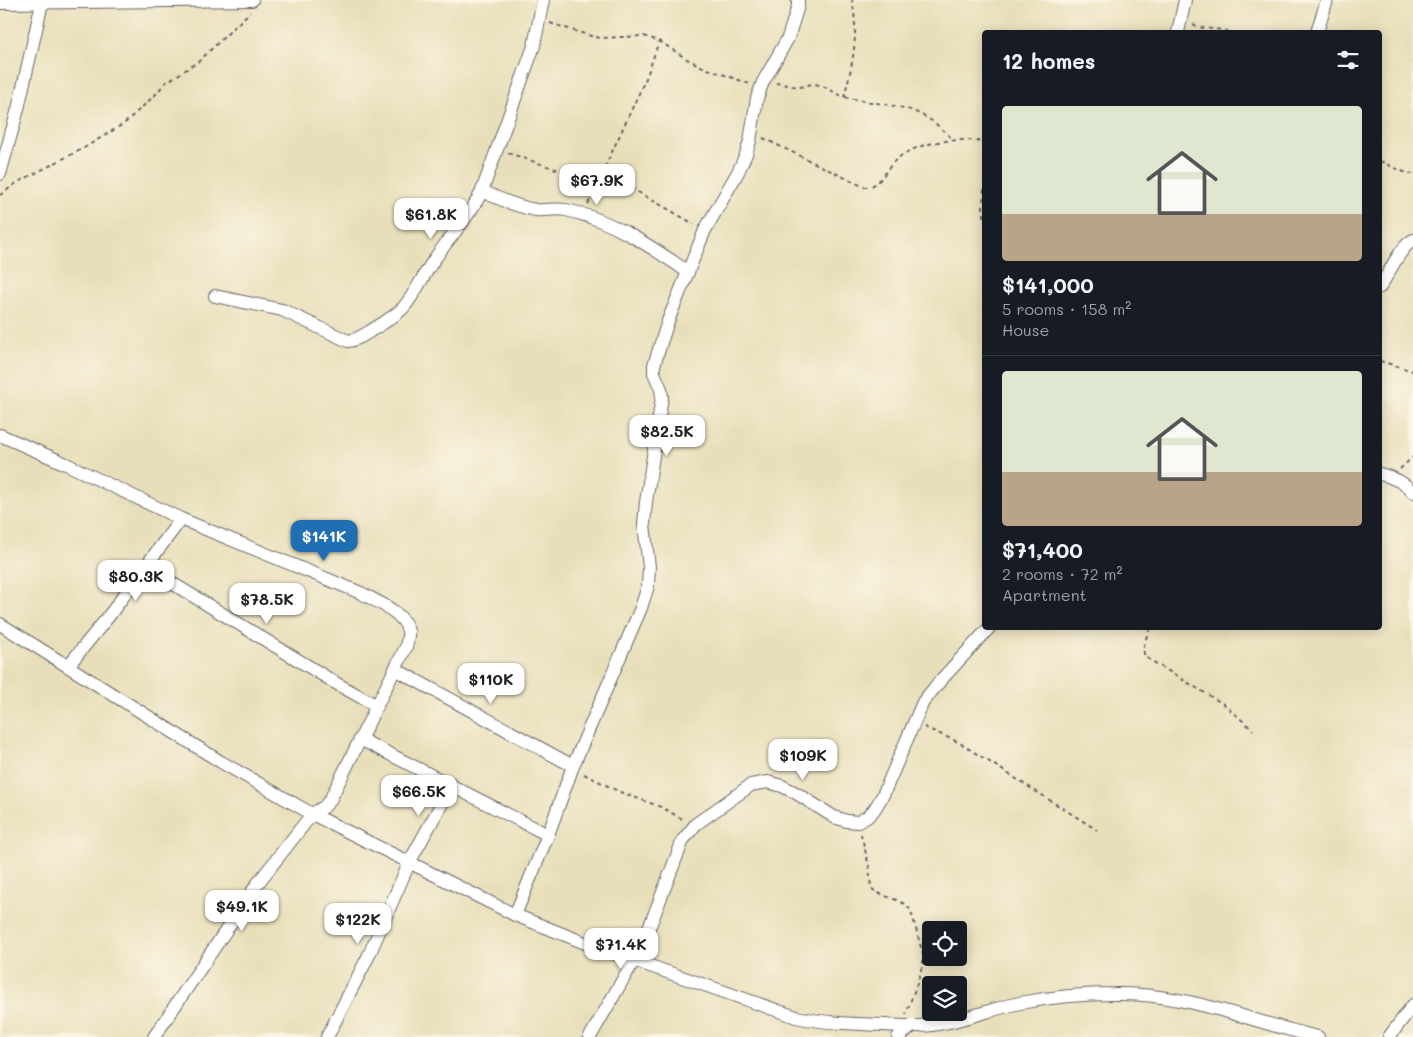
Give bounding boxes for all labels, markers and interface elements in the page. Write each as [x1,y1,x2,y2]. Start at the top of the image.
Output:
icon: filters [1334,46,1362,74]
text: 12 homes [1002,47,1095,74]
icon: home [1137,138,1227,228]
pin: $67.9K [556,164,638,206]
text: $67.9K [570,169,624,190]
pin: $61.8K [390,198,472,240]
text: $61.8K [405,203,457,224]
text: $141,000 [1002,271,1094,298]
text: 5 rooms · 158 m² [1002,298,1131,319]
text: House [1002,319,1049,340]
icon: home [1137,404,1227,494]
pin: $82.5K [626,414,708,457]
text: $82.5K [640,420,694,441]
pin: $141K [289,520,359,562]
text: $141K [302,525,346,546]
text: $71,400 [1002,536,1083,563]
pin: $80.3K [95,560,177,602]
text: 2 rooms · 72 m² [1002,563,1123,584]
text: $80.3K [108,565,164,586]
pin: $78.5K [226,582,308,625]
text: Apartment [1002,584,1087,605]
text: $78.5K [240,588,294,609]
pin: $110K [456,662,526,705]
text: $110K [469,668,513,689]
pin: $109K [768,738,838,781]
text: $109K [779,744,827,765]
pin: $66.5K [378,774,460,817]
text: $66.5K [392,780,446,801]
pin: $49.1K [201,890,283,932]
text: $49.1K [216,895,268,916]
pin: $122K [323,902,393,945]
text: $122K [335,908,381,929]
map controls [922,921,967,1021]
button: locate [922,921,967,966]
pin: $71.4K [580,928,662,970]
text: $71.4K [595,933,647,954]
button: layers [922,976,967,1021]

